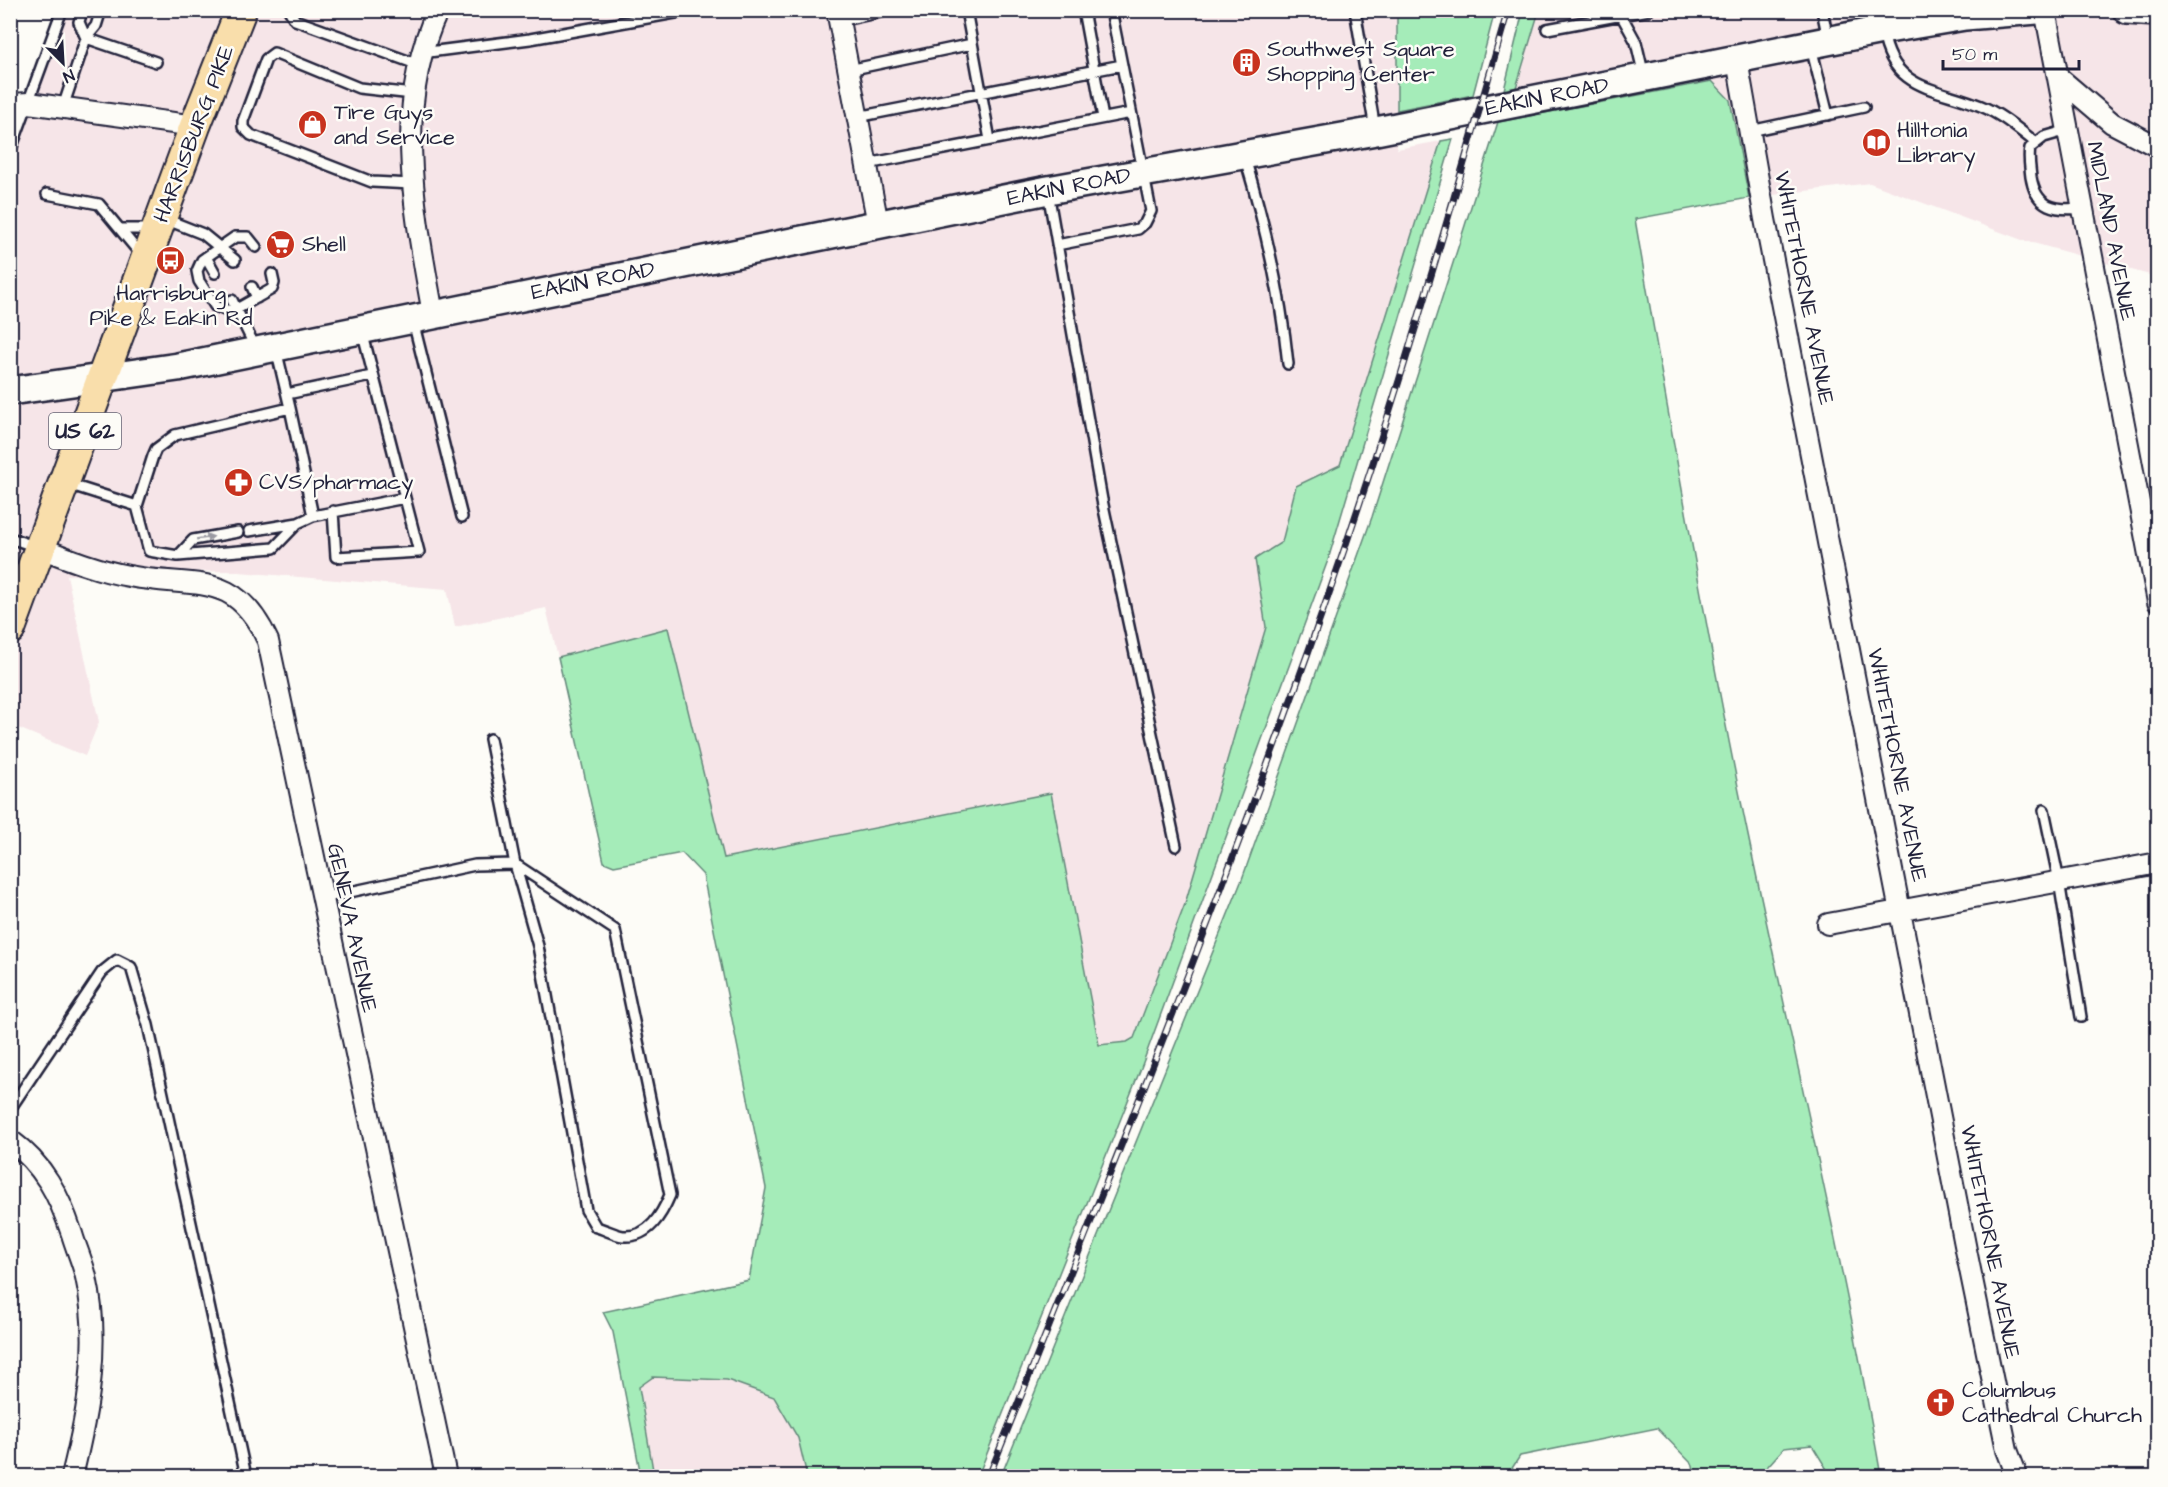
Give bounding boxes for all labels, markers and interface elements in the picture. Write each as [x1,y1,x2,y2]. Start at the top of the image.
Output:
north arrow [33,33,93,93]
scale bar [1943,33,2080,71]
place label: Southwest Square Shopping Center [1267,34,1455,91]
street label: HARRISBURG PIKE [146,41,242,227]
text: 50 m [1952,42,1997,67]
building icon: Southwest Square Shopping Center [1230,46,1262,78]
text: N [60,64,78,88]
street label: EAKIN ROAD [1483,70,1611,124]
place label: Tire Guys and Service [334,97,455,153]
shop icon: Tire Guys and Service [297,109,329,141]
place label: Hilltonia Library [1897,115,1975,172]
library icon: Hilltonia Library [1860,127,1892,159]
street label: MIDLAND AVENUE [2078,139,2144,323]
street label: EAKIN ROAD [1005,160,1133,214]
street label: WHITETHORNE AVENUE [1766,169,1842,407]
supermarket icon: Shell [265,228,297,260]
place label: Shell [302,229,346,260]
bus stop icon: Harrisburg Pike & Eakin Rd [155,245,187,277]
street label: EAKIN ROAD [529,254,657,308]
place label: Harrisburg Pike & Eakin Rd [90,278,252,334]
road number: US 62 [49,413,121,449]
pharmacy icon: CVS/pharmacy [222,466,254,498]
place label: CVS/pharmacy [259,467,413,499]
one-way arrow [195,533,214,542]
street label: WHITETHORNE AVENUE [1859,646,1935,884]
street label: GENEVA AVENUE [319,841,385,1015]
street label: WHITETHORNE AVENUE [1952,1123,2028,1361]
place label: Columbus Cathedral Church [1962,1375,2142,1431]
church icon: Columbus Cathedral Church [1925,1387,1957,1419]

